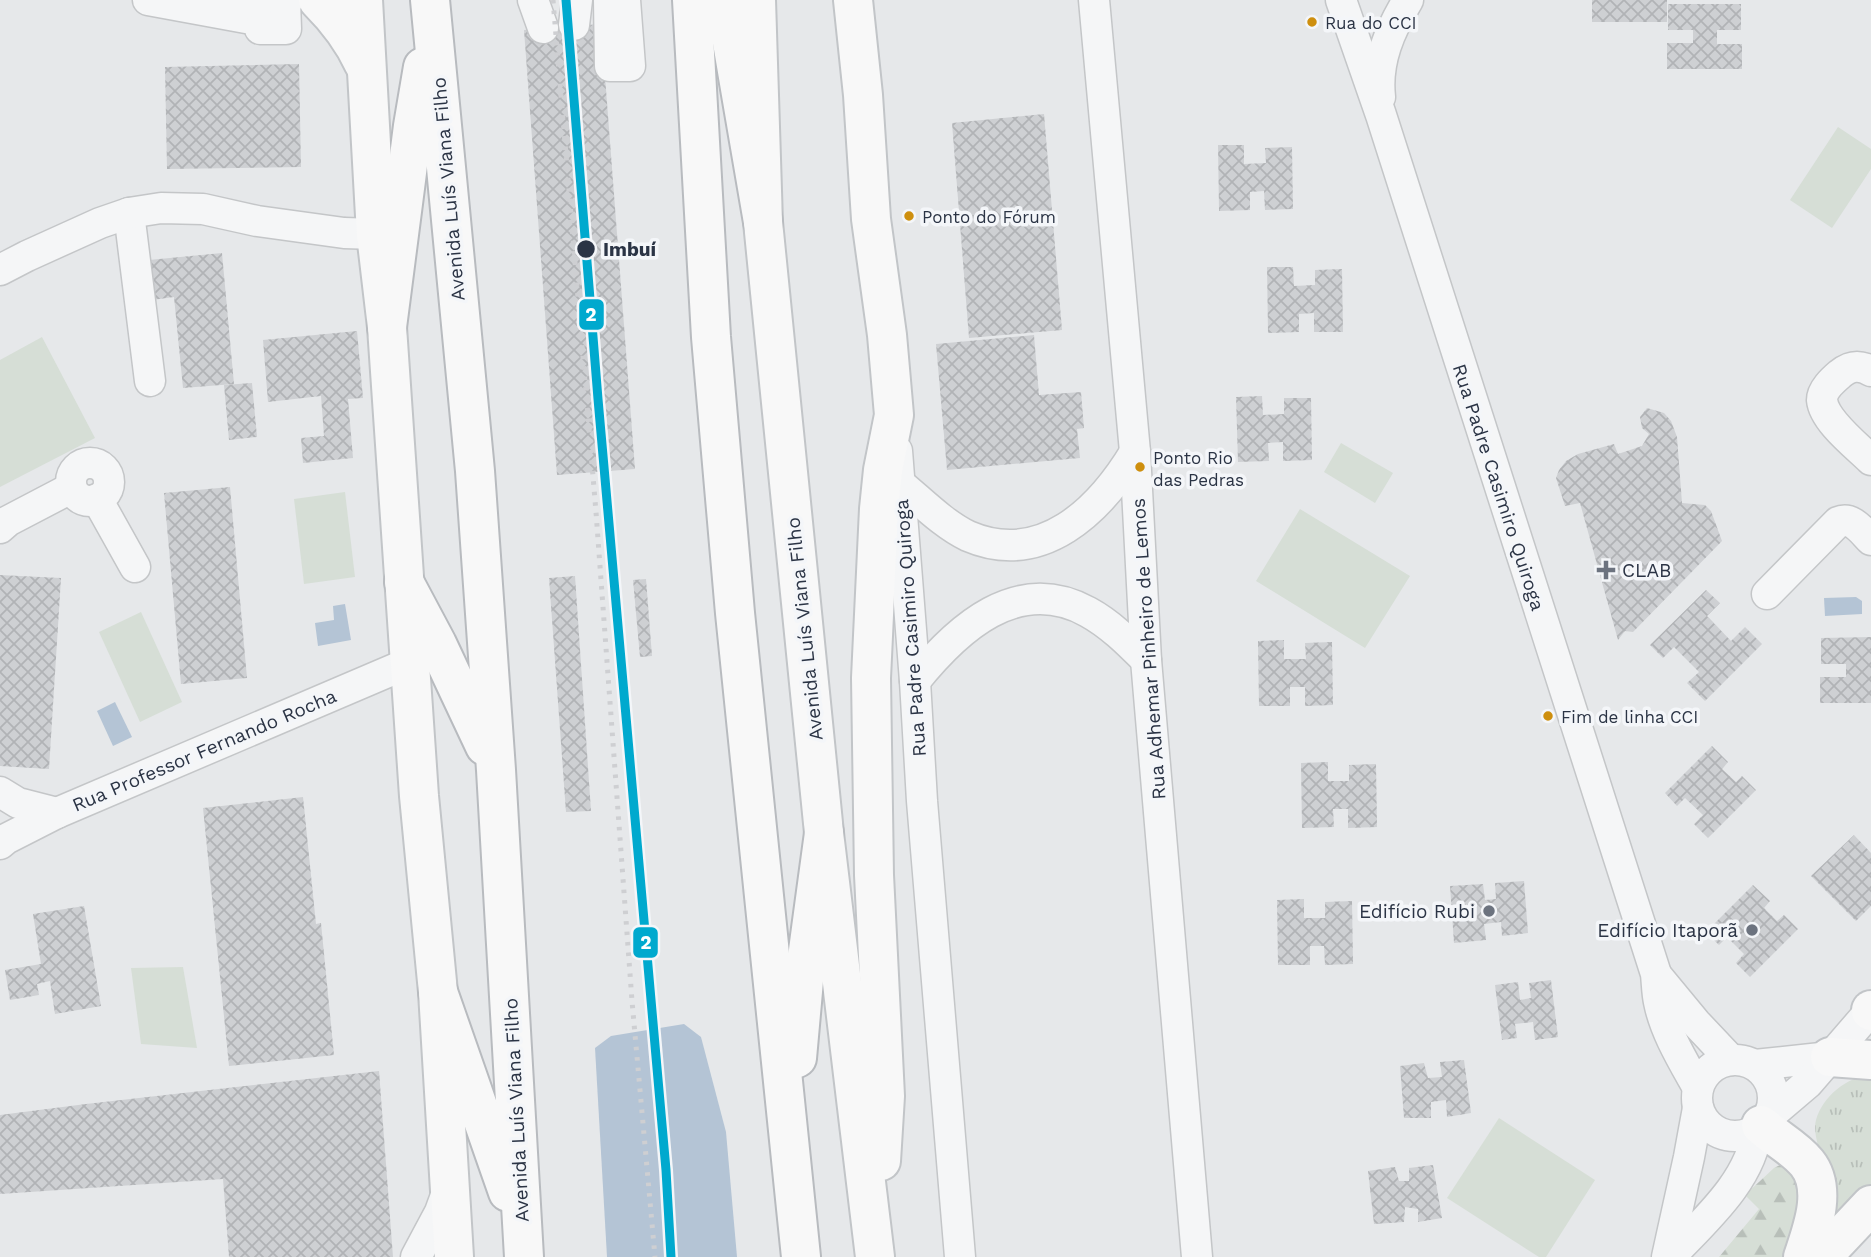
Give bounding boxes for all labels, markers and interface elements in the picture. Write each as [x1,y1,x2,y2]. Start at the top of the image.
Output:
place label: Rua do CCI [1325,13,1417,33]
marker: Rua do CCI [1305,15,1319,29]
street label: Avenida Luís Viana Filho [427,76,470,302]
place label: Ponto do Fórum [922,207,1056,227]
marker: Ponto do Fórum [902,209,916,223]
marker: Imbuí [575,238,597,260]
place label: Imbuí [603,238,657,261]
line badge: 2 [578,298,605,331]
text: 2 [585,303,597,326]
street label: Rua Padre Casimiro Quiroga [1448,361,1549,614]
place label: Ponto Rio das Pedras [1153,448,1244,490]
marker: Ponto Rio das Pedras [1133,460,1147,474]
street label: Rua Adhemar Pinheiro de Lemos [1126,497,1171,801]
street label: Rua Padre Casimiro Quiroga [890,498,931,758]
street label: Avenida Luís Viana Filho [781,516,828,742]
place label: CLAB [1622,559,1671,582]
marker: CLAB [1596,560,1616,580]
street label: Rua Professor Fernando Rocha [69,684,340,817]
place label: Fim de linha CCI [1561,707,1698,727]
marker: Fim de linha CCI [1541,709,1555,723]
place label: Edifício Rubi [1359,900,1475,923]
marker: Edifício Rubi [1481,903,1497,919]
place label: Edifício Itaporã [1597,919,1738,942]
marker: Edifício Itaporã [1744,922,1760,938]
line badge: 2 [632,926,659,959]
text: 2 [640,931,652,954]
street label: Avenida Luís Viana Filho [499,997,534,1223]

